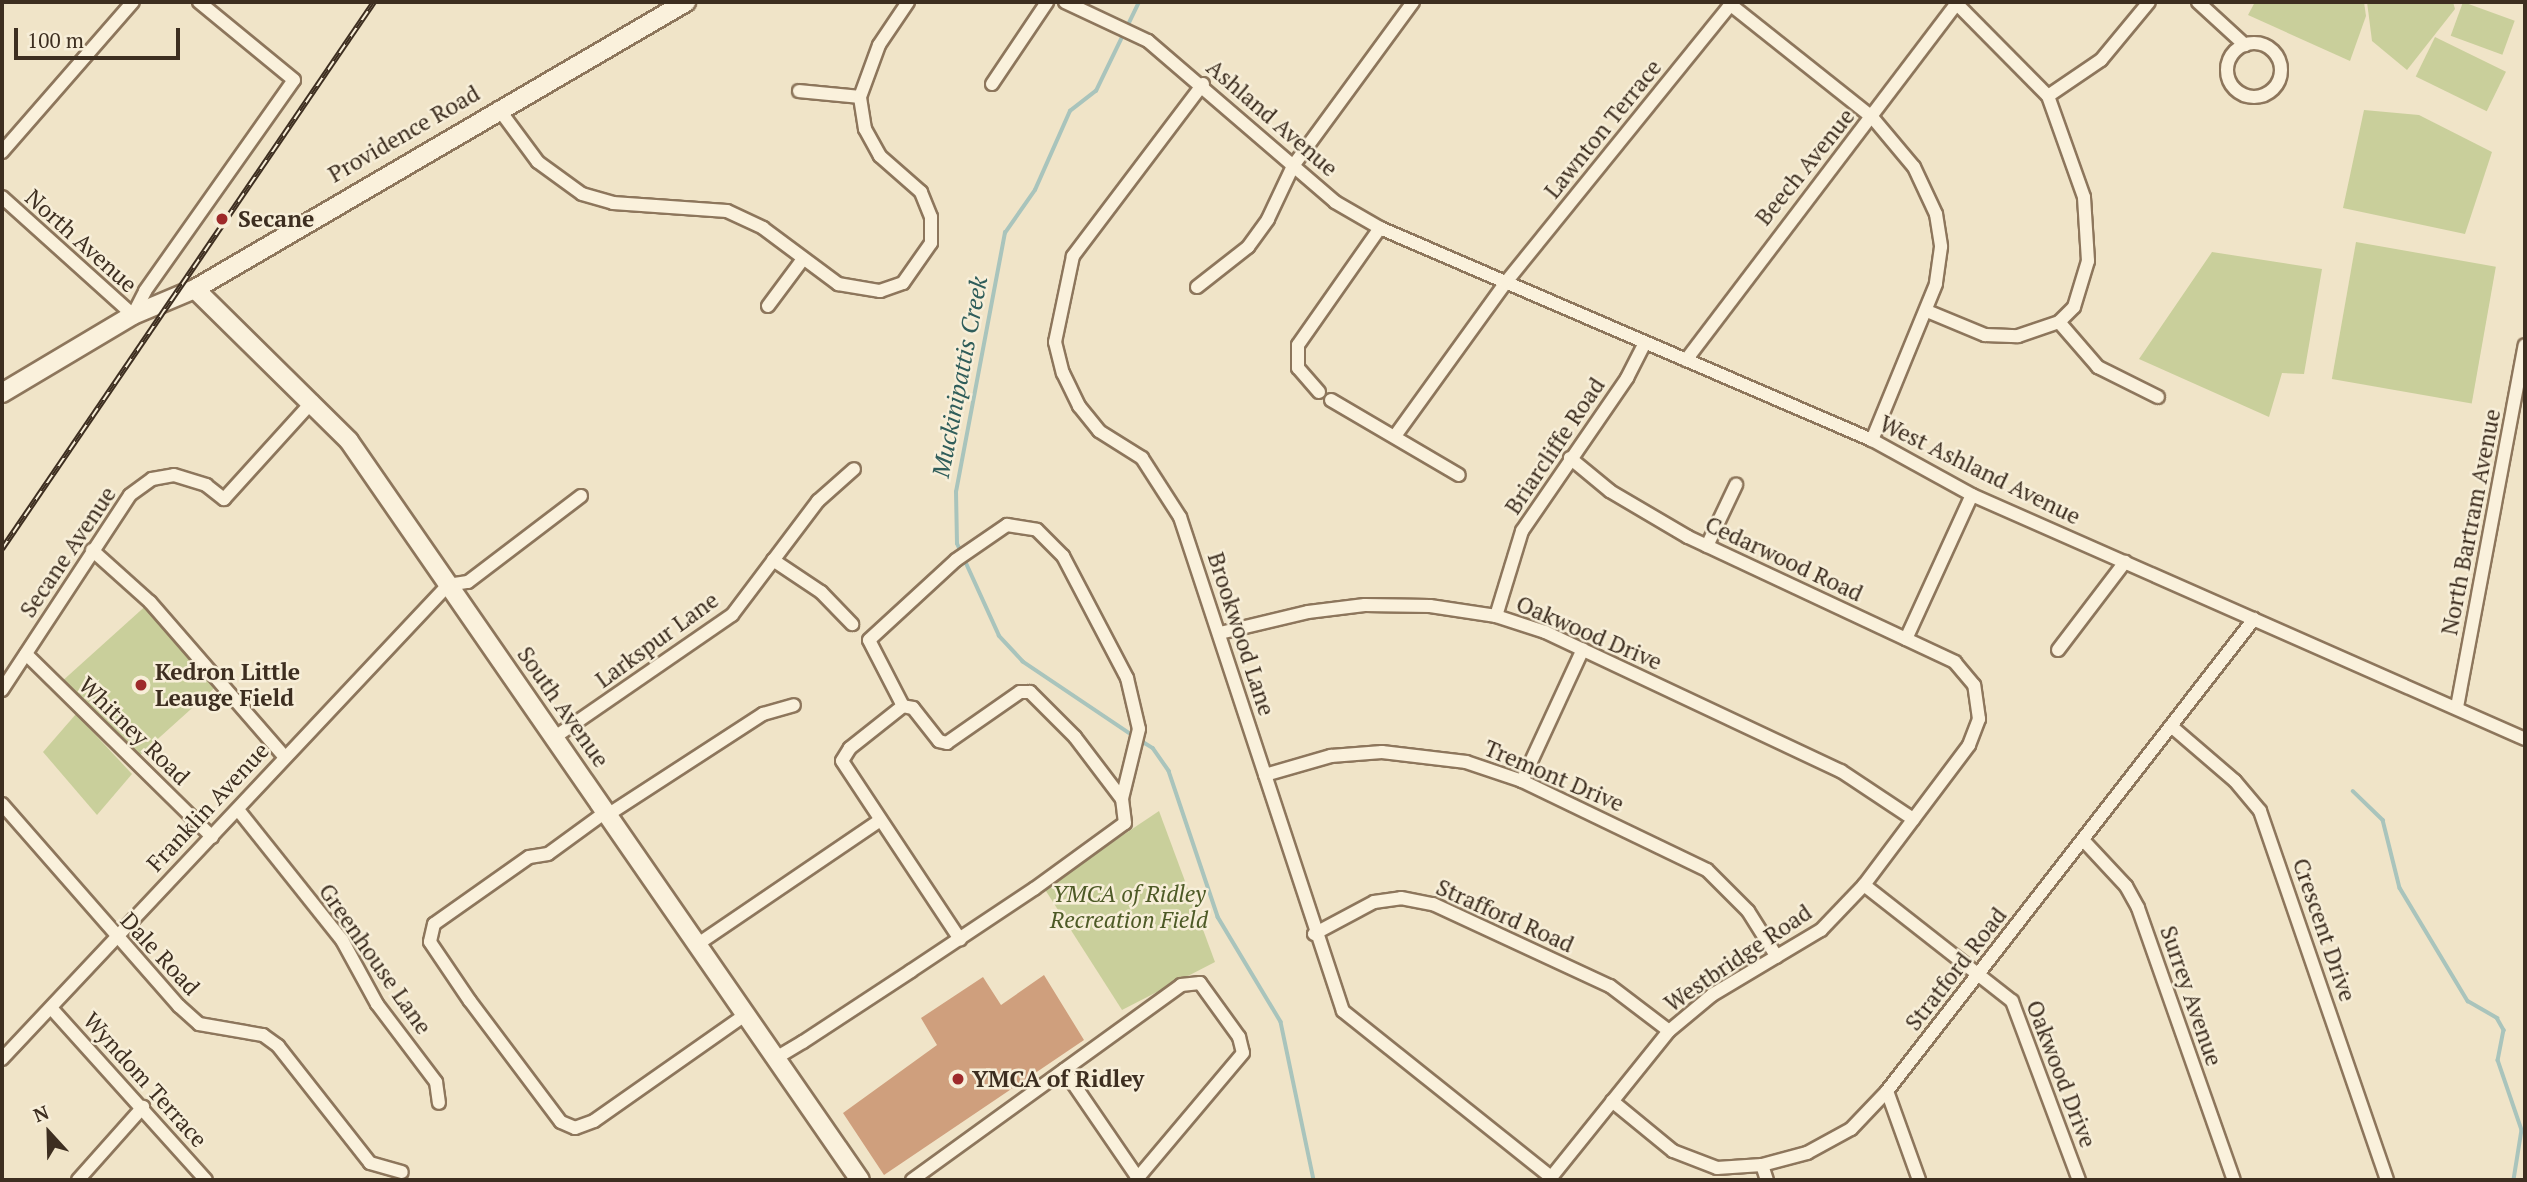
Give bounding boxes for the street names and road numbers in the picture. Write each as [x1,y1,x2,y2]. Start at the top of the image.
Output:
street label: Ashland Avenue [1201,53,1343,183]
street label: Lawnton Terrace [1539,54,1667,204]
street label: Providence Road [323,80,485,188]
street label: Beech Avenue [1749,103,1861,231]
street label: North Avenue [19,183,143,299]
street label: Briarcliffe Road [1499,372,1611,520]
street label: North Bartram Avenue [2435,406,2507,638]
street label: West Ashland Avenue [1875,409,2085,531]
street label: Secane Avenue [14,481,122,623]
street label: Cedarwood Road [1701,510,1867,608]
street label: Brookwood Lane [1202,549,1280,719]
street label: Larkspur Lane [590,586,724,694]
street label: Oakwood Drive [1512,590,1666,676]
street label: South Avenue [511,641,615,773]
street label: Whitney Road [73,671,195,791]
street label: Tremont Drive [1480,734,1628,818]
street label: Franklin Avenue [141,737,275,877]
street label: Crescent Drive [2287,855,2361,1005]
street label: Strafford Road [1432,873,1578,959]
street label: Greenhouse Lane [313,878,437,1040]
street label: Westbridge Road [1659,899,1817,1017]
street label: Stratford Road [1899,902,2013,1036]
street label: Dale Road [115,907,205,1001]
street label: Surrey Avenue [2154,922,2228,1070]
street label: Oakwood Drive [2020,996,2102,1152]
street label: Wyndom Terrace [77,1007,213,1153]

